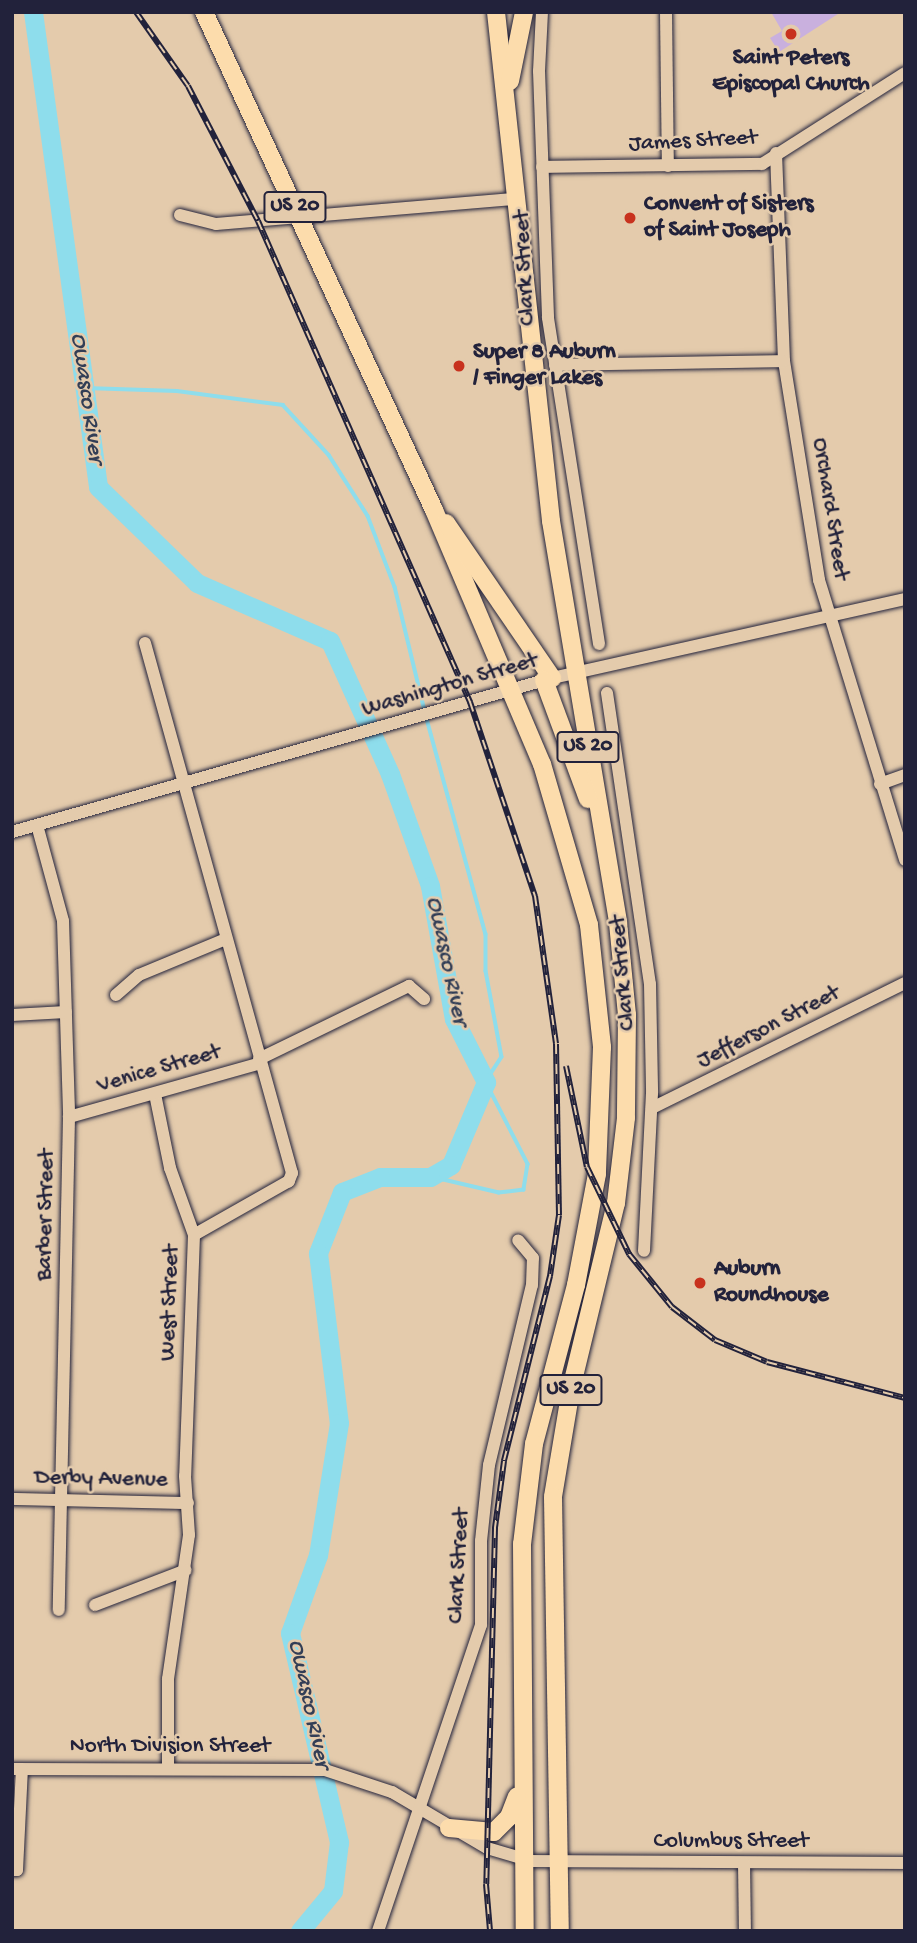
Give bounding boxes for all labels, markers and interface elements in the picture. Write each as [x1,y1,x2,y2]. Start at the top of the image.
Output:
marker: Saint Peters Episcopal Church [783,26,799,42]
place label: Saint Peters Episcopal Church [712,45,870,99]
street label: James Street [628,125,758,159]
road number: US 20 [262,190,328,224]
place label: Convent of Sisters of Saint Joseph [644,191,814,245]
street label: Clark Street [509,210,543,326]
marker: Convent of Sisters of Saint Joseph [622,210,638,226]
water label: Owasco River [63,331,109,465]
place label: Super 8 Auburn / Finger Lakes [473,339,616,393]
marker: Super 8 Auburn / Finger Lakes [451,358,467,374]
street label: Orchard Street [804,436,854,582]
street label: Washington Street [359,648,541,724]
road number: US 20 [555,730,621,764]
water label: Owasco River [418,894,474,1028]
street label: Clark Street [605,914,643,1032]
street label: Jefferson Street [693,980,845,1076]
street label: Venice Street [94,1039,224,1101]
street label: Barber Street [32,1149,62,1281]
street label: West Street [155,1245,187,1361]
place label: Auburn Roundhouse [714,1256,829,1310]
marker: Auburn Roundhouse [692,1275,708,1291]
road number: US 20 [538,1372,604,1408]
street label: Derby Avenue [34,1465,168,1495]
street label: Clark Street [443,1508,477,1624]
water label: Owasco River [280,1637,336,1771]
street label: North Division Street [70,1733,270,1761]
street label: Columbus Street [654,1828,808,1856]

